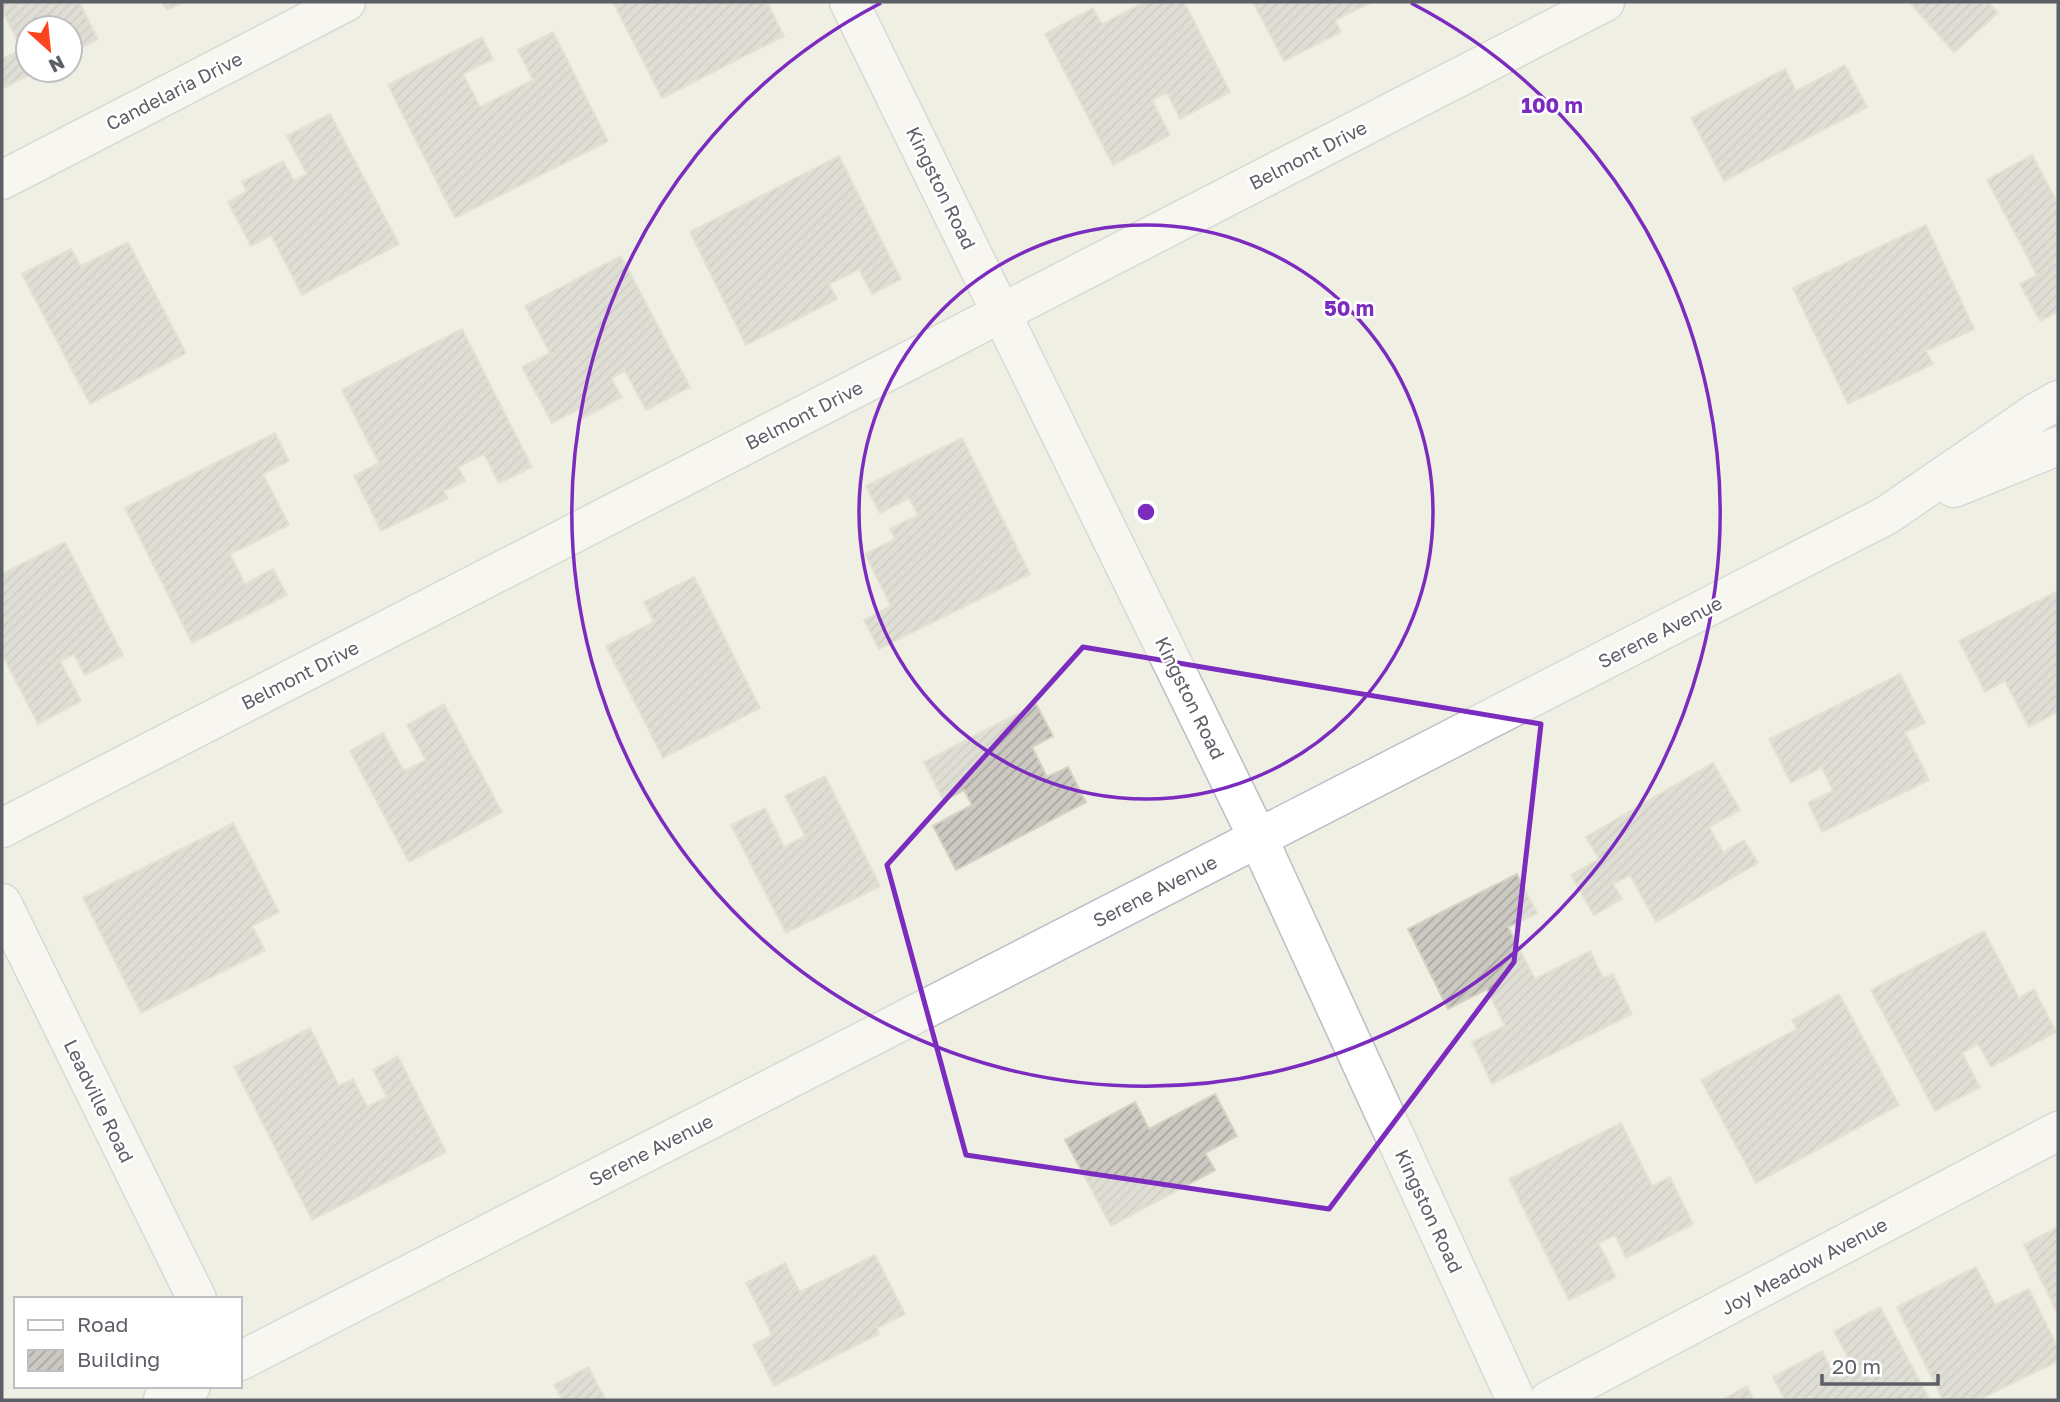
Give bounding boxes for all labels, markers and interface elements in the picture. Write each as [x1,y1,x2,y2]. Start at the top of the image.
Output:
north arrow [14,14,84,84]
street label: Candelaria Drive [102,46,246,135]
text: N [45,51,69,78]
text: 100 m [1521,92,1583,118]
street label: Belmont Drive [1245,115,1370,194]
street label: Kingston Road [902,123,981,253]
text: 50 m [1324,295,1374,321]
street label: Belmont Drive [741,375,866,454]
centre of rings [1134,500,1158,524]
street label: Serene Avenue [1594,590,1726,673]
street label: Kingston Road [1151,633,1230,763]
street label: Belmont Drive [237,635,362,714]
street label: Serene Avenue [1089,849,1221,932]
street label: Leadville Road [60,1035,139,1166]
street label: Serene Avenue [585,1108,717,1191]
street label: Kingston Road [1391,1145,1468,1276]
street label: Joy Meadow Avenue [1717,1212,1891,1319]
legend [14,1297,242,1388]
text: Road [77,1311,128,1337]
scale bar [1822,1342,1938,1386]
text: Building [77,1346,160,1372]
text: 20 m [1832,1353,1881,1379]

